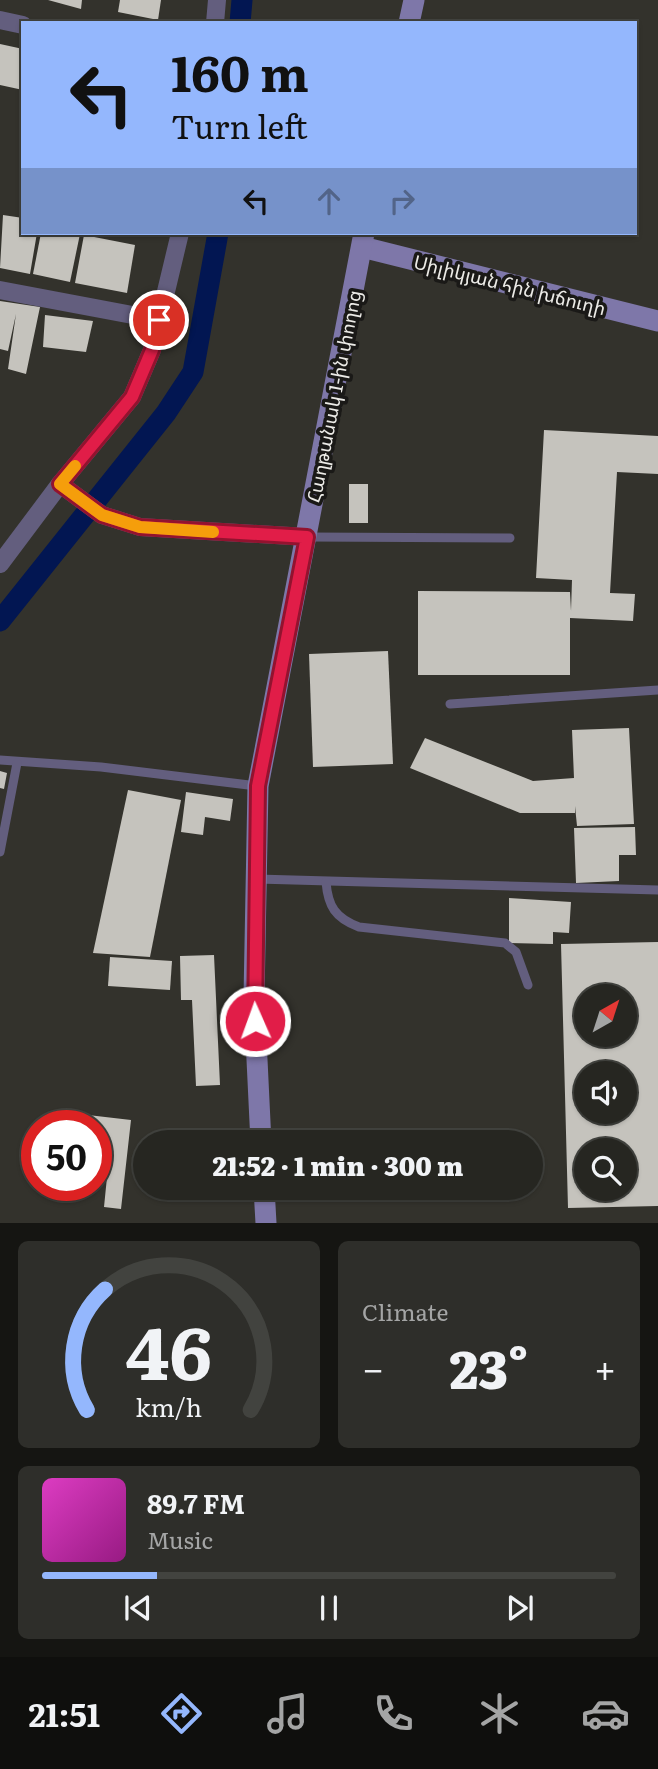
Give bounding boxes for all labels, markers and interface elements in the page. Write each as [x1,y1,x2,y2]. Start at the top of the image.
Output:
text: 160 m [171,34,309,107]
icon: left [56,49,147,140]
text: Turn left [171,101,308,149]
icon: left [237,182,275,220]
icon: ahead [310,182,348,220]
icon: right [383,182,421,220]
street label: Սիլիկյան հին խճուղի [411,247,609,321]
street label: Հաղթանակ 1-ին փողոց [299,287,367,505]
pin [129,290,189,350]
icon: arrive [140,301,178,339]
position arrow [218,984,292,1058]
north arrow [574,984,637,1046]
map controls [574,984,637,1201]
button: sound [574,1061,637,1124]
speed limit sign: 50 [21,1110,112,1201]
button: search [574,1138,637,1201]
text: 21:52 · 1 min · 300 m [213,1145,463,1184]
text: Climate [362,1294,448,1328]
text: 46 [126,1295,212,1403]
text: 23° [450,1328,529,1405]
text: − [362,1338,384,1395]
text: + [594,1338,616,1395]
text: km/h [136,1388,202,1425]
text: 89.7 FM [147,1483,245,1522]
text: Music [147,1522,213,1556]
icon: previous [119,1589,157,1627]
icon: pause [310,1589,348,1627]
icon: next [501,1589,539,1627]
text: 21:51 [28,1689,100,1737]
icon: directions [157,1689,206,1738]
icon: music [263,1689,312,1738]
icon: phone [369,1689,418,1738]
icon: climate [475,1689,524,1738]
icon: car [581,1689,630,1738]

